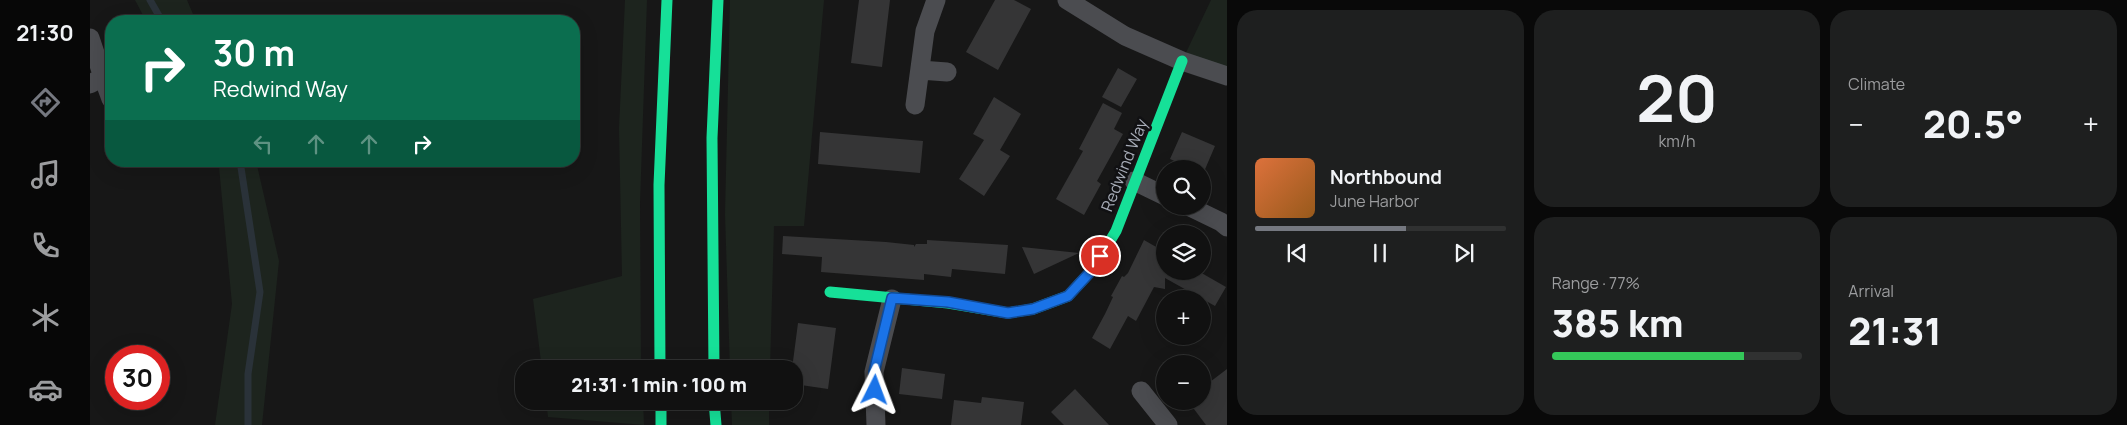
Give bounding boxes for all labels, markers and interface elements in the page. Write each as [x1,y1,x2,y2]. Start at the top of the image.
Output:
text: 21:30 [16,18,74,48]
text: 30 m [213,29,295,77]
icon: right [130,35,195,100]
text: 20 [1636,53,1718,142]
text: Climate [1848,73,1905,95]
text: Redwind Way [213,74,348,104]
icon: directions [28,85,63,120]
text: 20.5° [1923,97,2023,149]
text: − [1848,105,1863,143]
text: + [2083,105,2099,143]
street label: Redwind Way [1095,115,1153,215]
icon: left [249,130,277,158]
icon: ahead [302,130,330,158]
icon: ahead [355,130,383,158]
icon: right [408,130,436,158]
text: km/h [1658,130,1696,152]
icon: music [28,157,63,192]
map controls [1156,160,1211,410]
button: search [1156,160,1211,215]
text: Northbound [1330,164,1442,190]
text: June Harbor [1330,190,1419,212]
button: layers [1156,225,1211,280]
icon: phone [28,228,63,263]
pin [1079,235,1121,277]
icon: previous [1283,239,1311,267]
icon: pause [1366,239,1394,267]
icon: next [1450,239,1478,267]
icon: arrive [1086,242,1114,270]
text: Range · 77% [1552,272,1640,294]
text: Arrival [1848,280,1894,302]
button: + [1156,290,1211,345]
text: 385 km [1552,296,1684,348]
icon: climate [28,300,63,335]
text: 21:31 [1848,304,1942,356]
speed limit sign: 30 [105,345,170,410]
button: − [1156,355,1211,410]
position arrow [848,363,900,415]
icon: car [28,372,63,407]
text: 21:31 · 1 min · 100 m [571,372,747,398]

